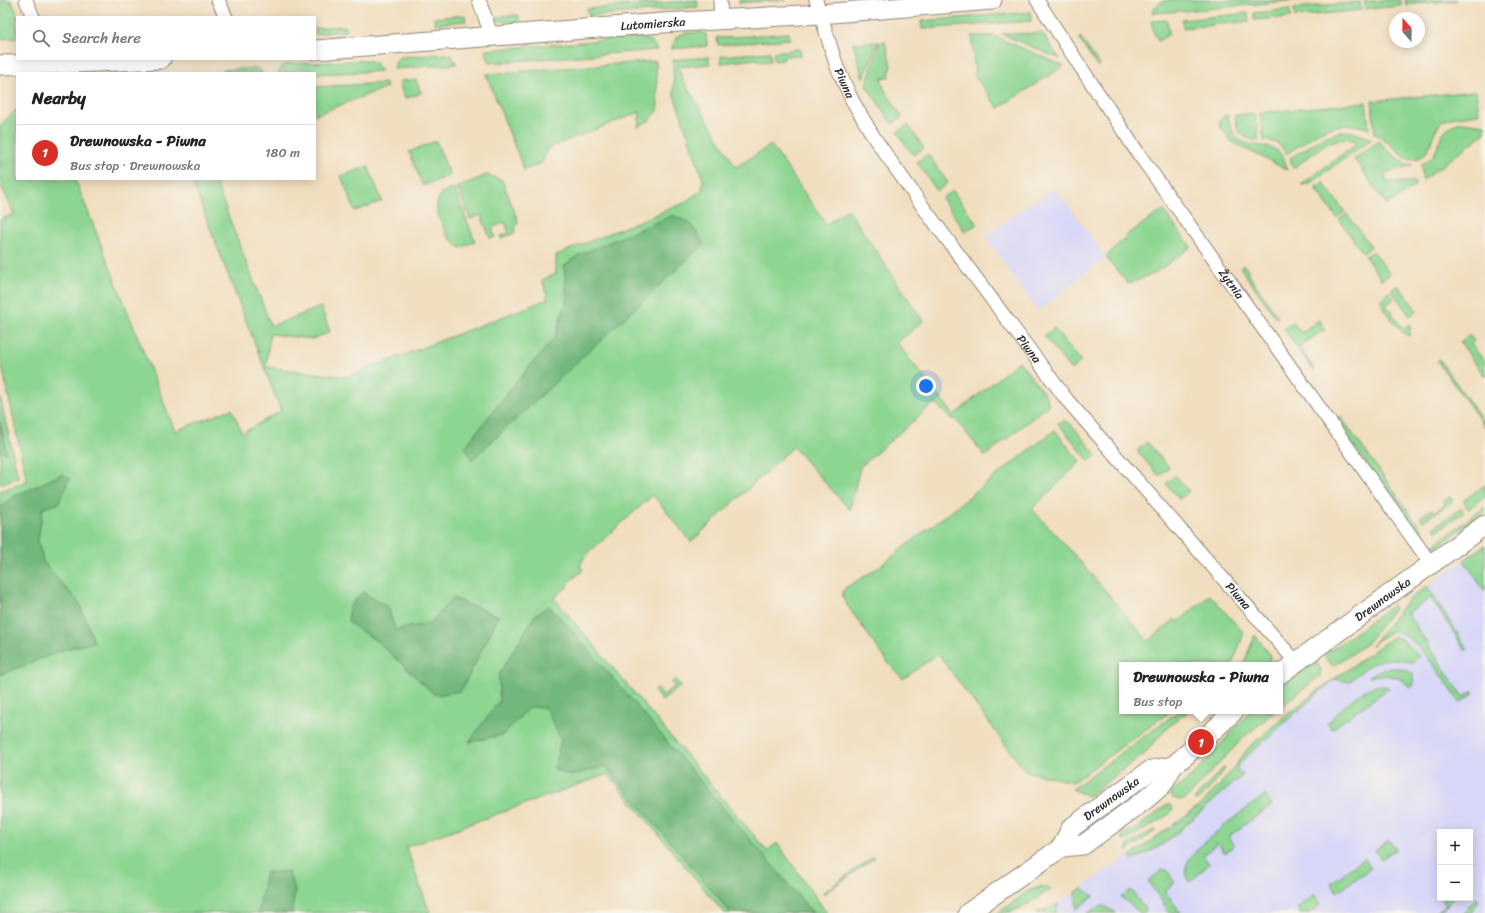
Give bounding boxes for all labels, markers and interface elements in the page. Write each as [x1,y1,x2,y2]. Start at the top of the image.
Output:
street label: Lutomierska [620,11,687,37]
north arrow [1389,12,1425,48]
search box [16,16,316,60]
text: Search here [62,25,141,51]
icon: search [30,27,52,49]
street label: Piwna [828,64,861,103]
text: Nearby [32,83,86,113]
text: Drewnowska - Piwna [70,128,206,154]
text: 1 [42,141,48,164]
text: 180 m [265,141,300,164]
text: Bus stop · Drewnowska [70,154,200,177]
street label: Żytnia [1212,264,1251,305]
street label: Piwna [1011,330,1048,369]
your location [916,376,936,396]
street label: Drewnowska [1350,571,1416,627]
street label: Piwna [1220,577,1258,616]
popup [1119,662,1283,714]
text: Drewnowska - Piwna [1133,664,1269,690]
text: Bus stop [1133,690,1182,713]
pin: 1 [1188,727,1214,757]
street label: Drewnowska [1078,770,1144,827]
map controls [1437,829,1473,901]
button: + [1437,829,1473,865]
button: − [1437,865,1473,901]

